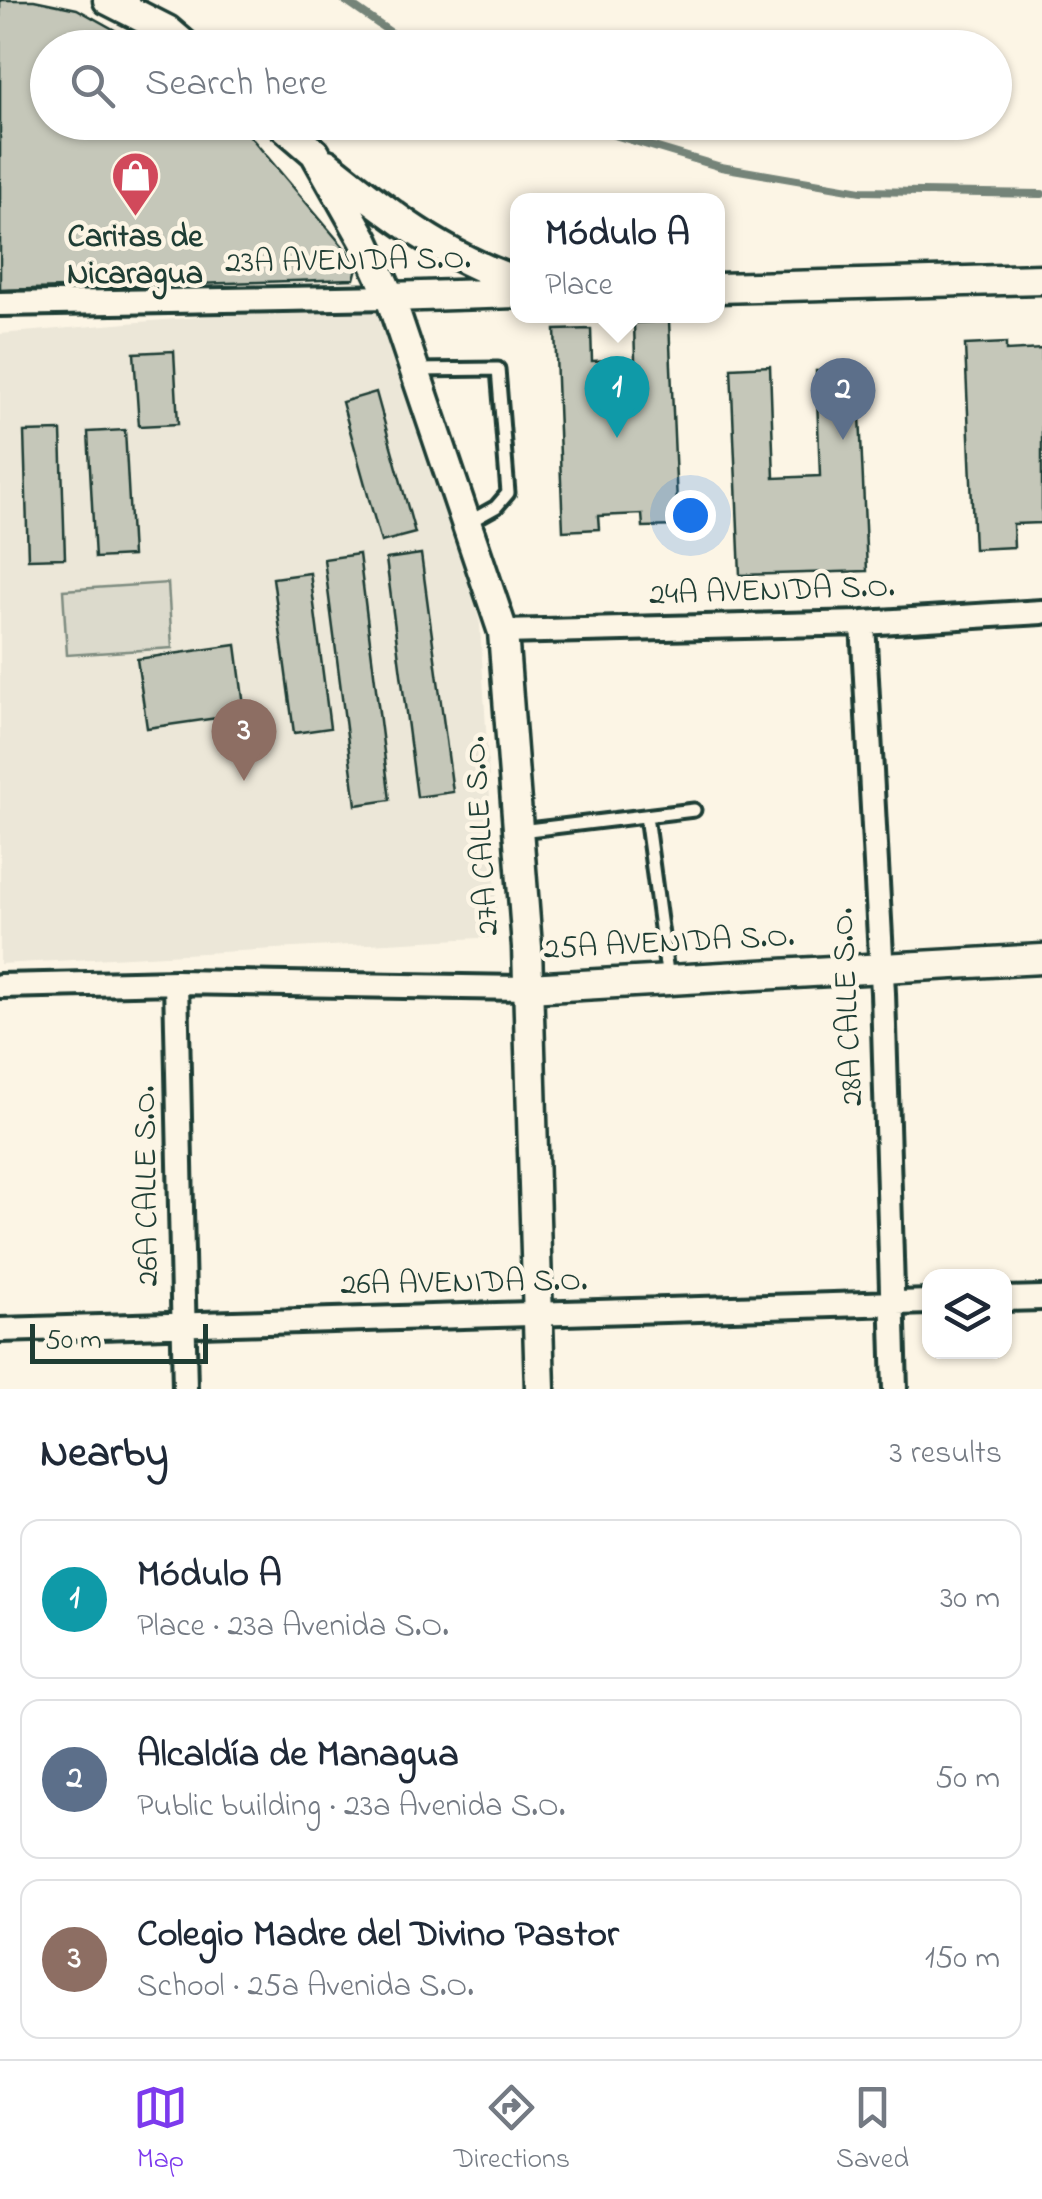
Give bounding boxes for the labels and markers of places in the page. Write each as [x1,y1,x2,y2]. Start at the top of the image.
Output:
shop icon: Caritas de Nicaragua [109,150,161,218]
place label: Caritas de Nicaragua [67,215,204,300]
pin: 1 [584,356,650,438]
pin: 2 [810,358,876,440]
pin: 3 [212,698,276,781]

